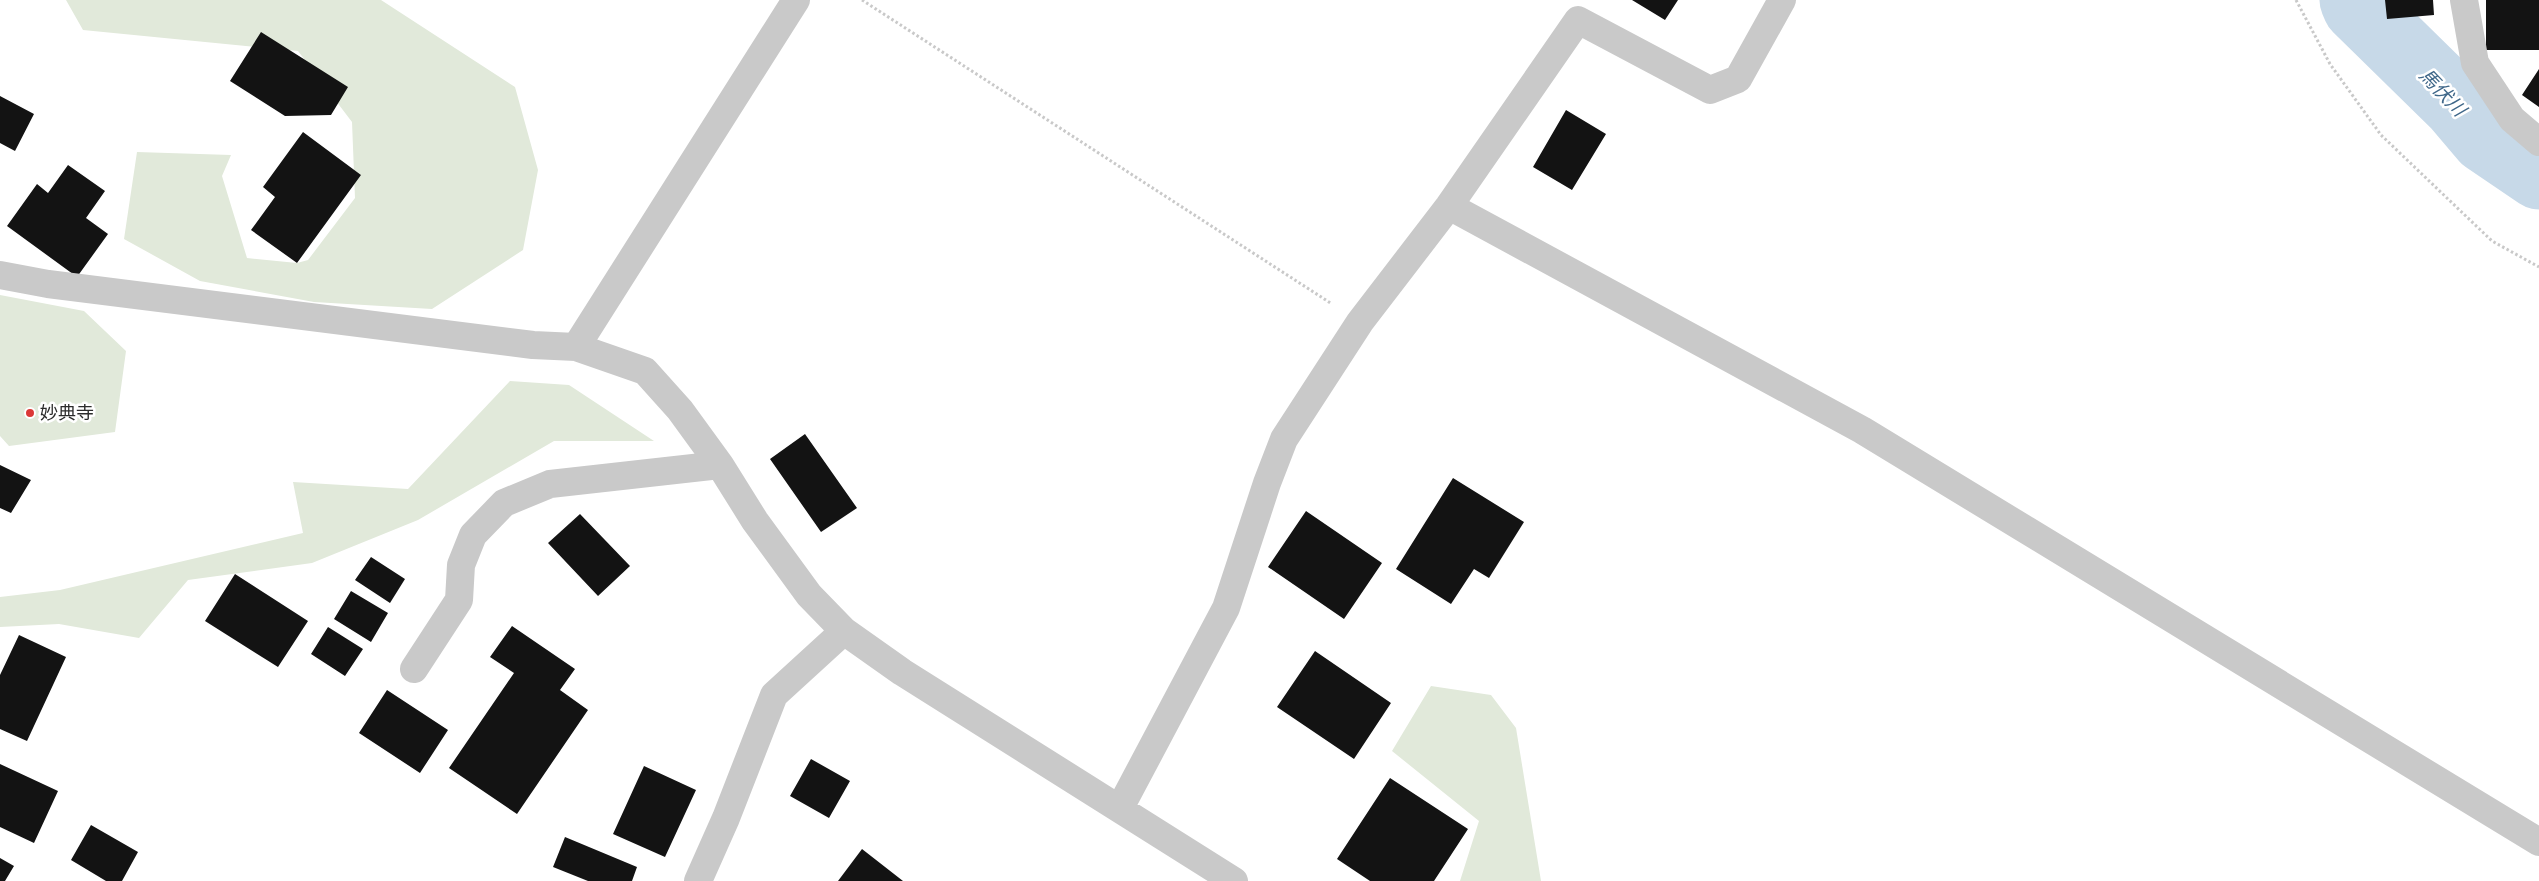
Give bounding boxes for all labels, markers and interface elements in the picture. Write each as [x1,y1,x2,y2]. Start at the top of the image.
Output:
water label: 馬伏川 [2415,65,2471,122]
place label: 妙典寺 [40,403,94,423]
marker: 妙典寺 [24,407,36,419]

